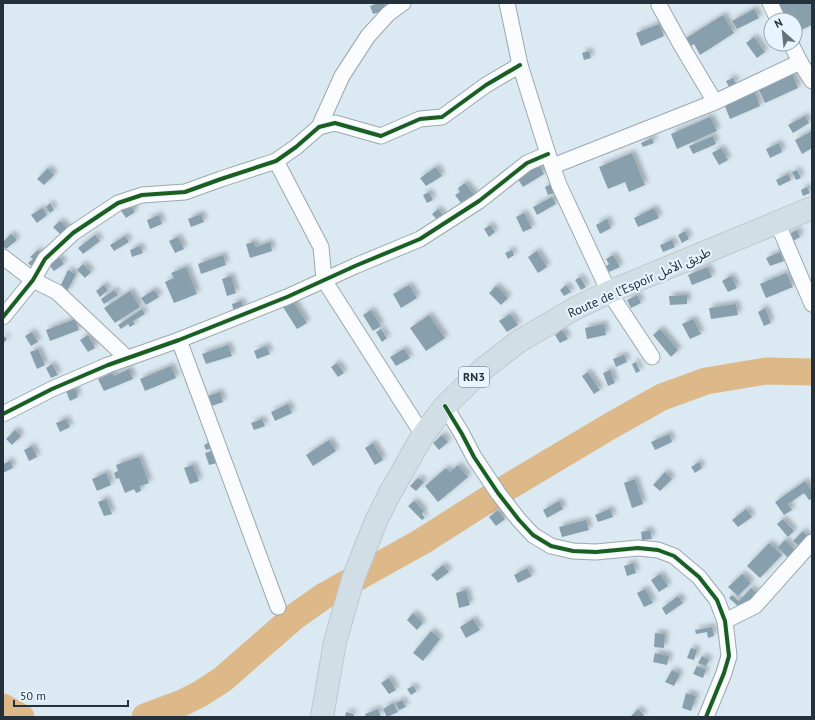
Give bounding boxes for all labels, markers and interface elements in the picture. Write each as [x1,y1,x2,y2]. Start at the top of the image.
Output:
north arrow [763,12,803,52]
text: N [772,15,785,31]
street label: Route de l’Espoir طريق الأمل [565,243,714,322]
road number: RN3 [459,367,489,387]
scale bar [14,682,128,708]
text: 50 m [20,688,46,703]

